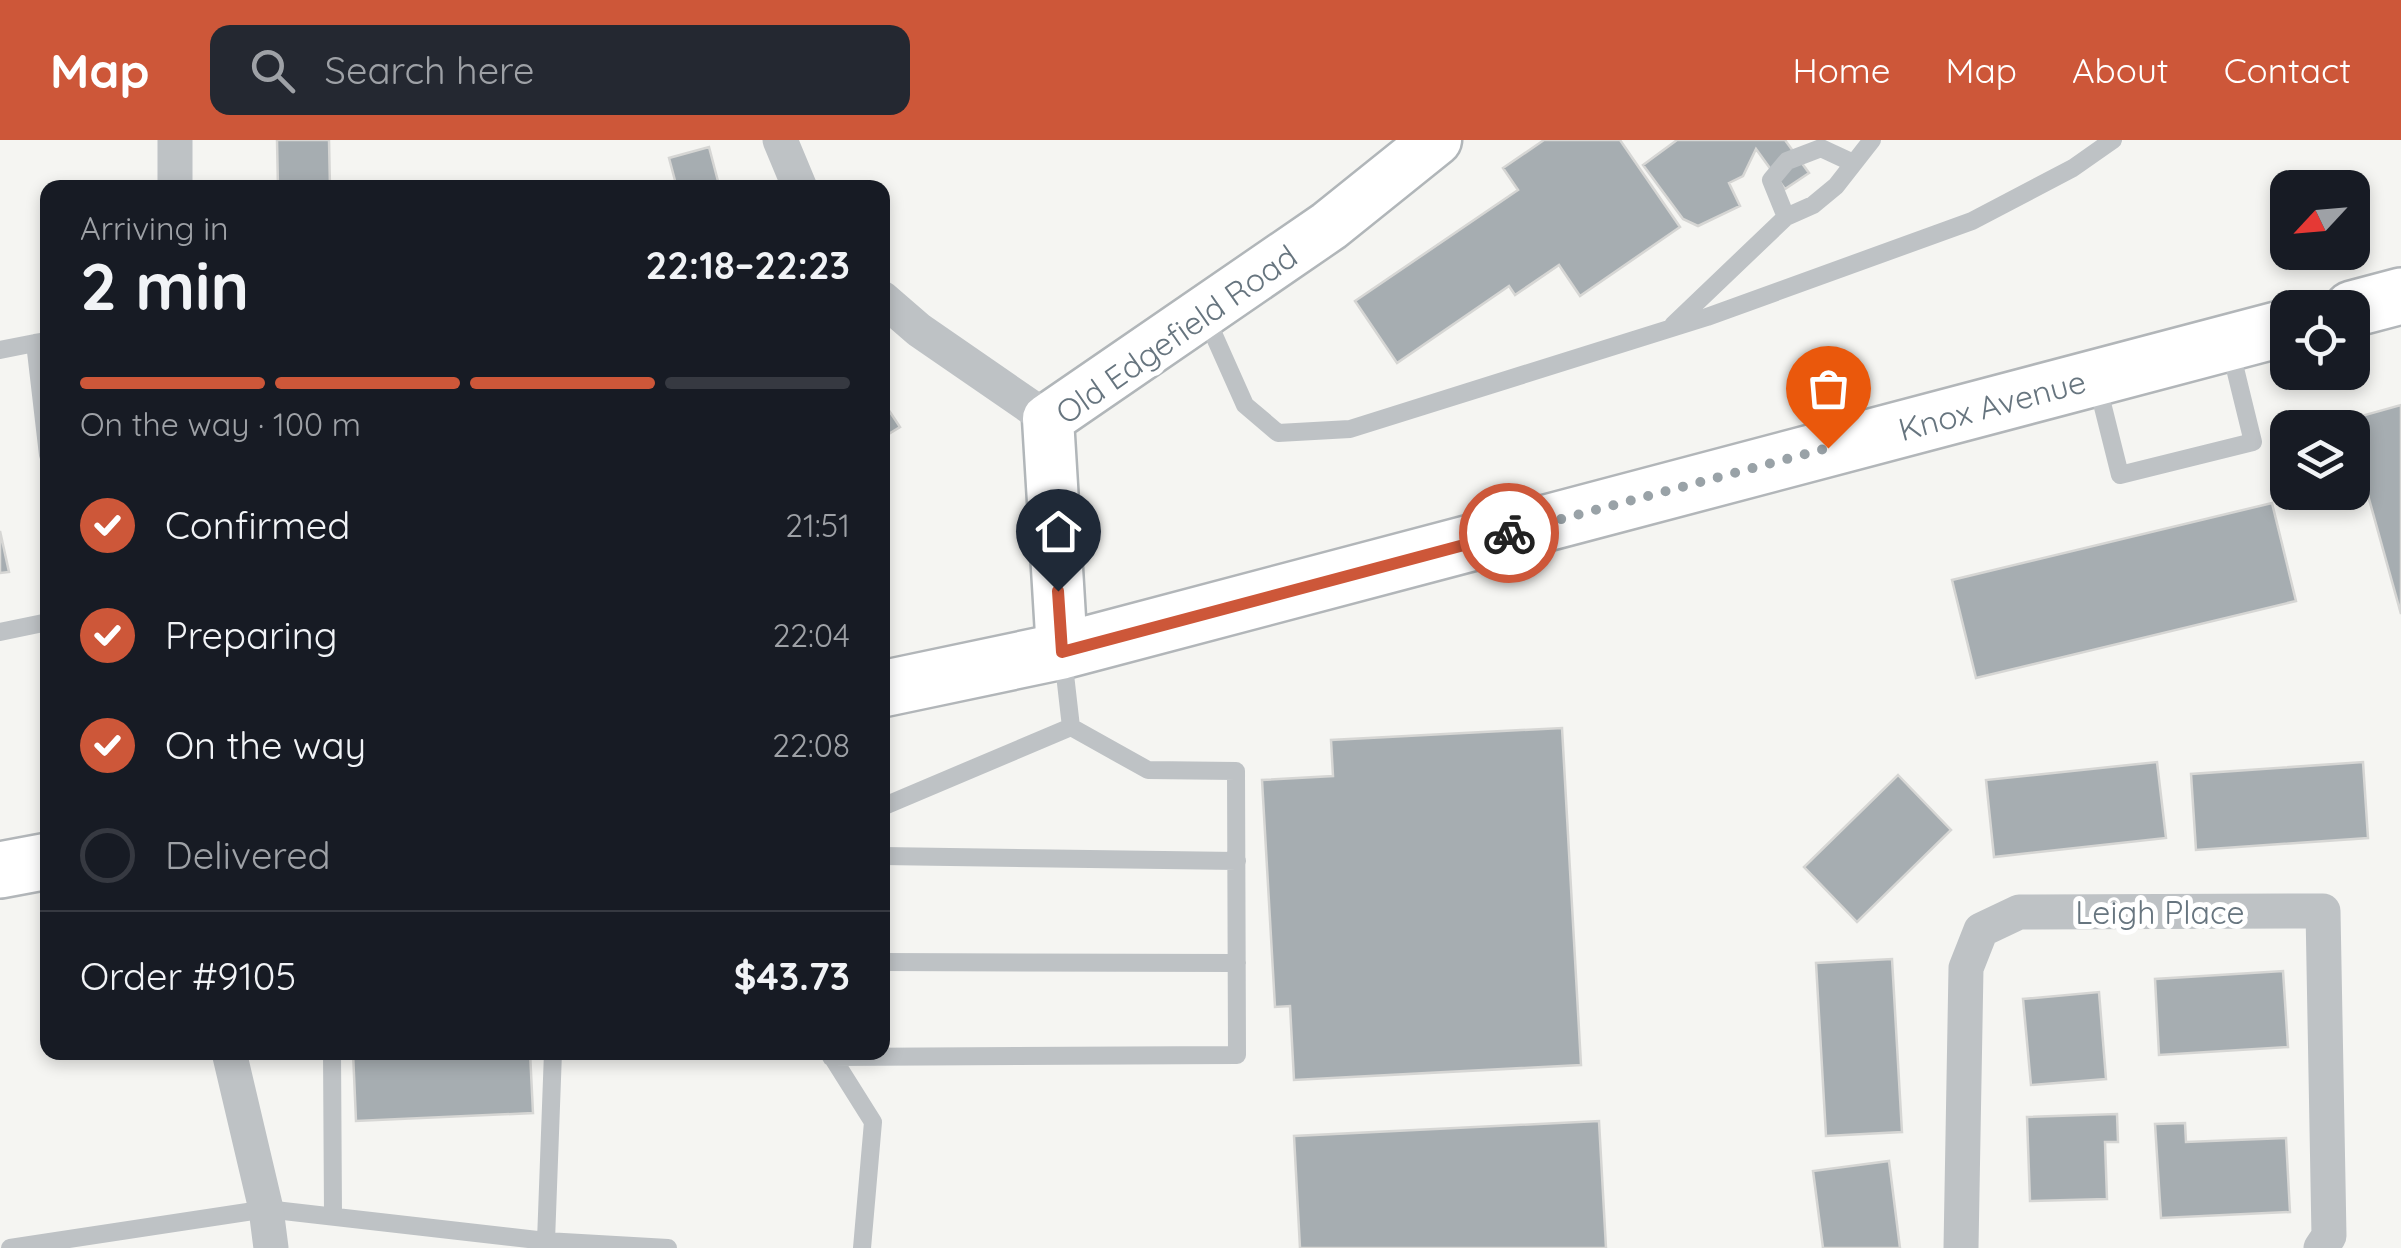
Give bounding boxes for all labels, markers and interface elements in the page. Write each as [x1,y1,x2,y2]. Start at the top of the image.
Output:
search box [210,25,910,115]
text: Map [50,40,150,100]
icon: search [245,43,300,98]
text: Search here [325,46,534,94]
text: Home [1793,48,1891,92]
text: Map [1946,48,2017,92]
text: About [2072,48,2169,92]
text: Contact [2224,48,2351,92]
north arrow [2270,170,2370,270]
map controls [2270,170,2370,510]
text: Arriving in [80,208,229,248]
street label: Old Edgefield Road [1048,236,1304,432]
text: 22:18–22:23 [646,241,850,289]
text: 2 min [80,245,249,326]
button: locate [2270,290,2370,390]
pin [1786,346,1871,449]
icon: bag [1801,361,1856,416]
street label: Knox Avenue [1894,361,2090,449]
text: On the way · 100 m [80,404,361,444]
button: layers [2270,410,2370,510]
courier [1459,483,1559,583]
pin [1016,489,1101,592]
icon: check [80,498,135,553]
text: Confirmed [165,501,350,549]
icon: home [1031,504,1086,559]
text: 21:51 [785,505,850,545]
icon: bike [1482,506,1537,561]
icon: check [80,608,135,663]
text: Preparing [165,611,337,659]
text: 22:04 [773,615,850,655]
icon: check [80,718,135,773]
text: On the way [165,721,366,769]
text: 22:08 [772,725,850,765]
text: Delivered [165,831,331,879]
street label: Leigh Place [2075,892,2245,932]
text: Order #9105 [80,952,296,1000]
text: $43.73 [734,952,850,1000]

